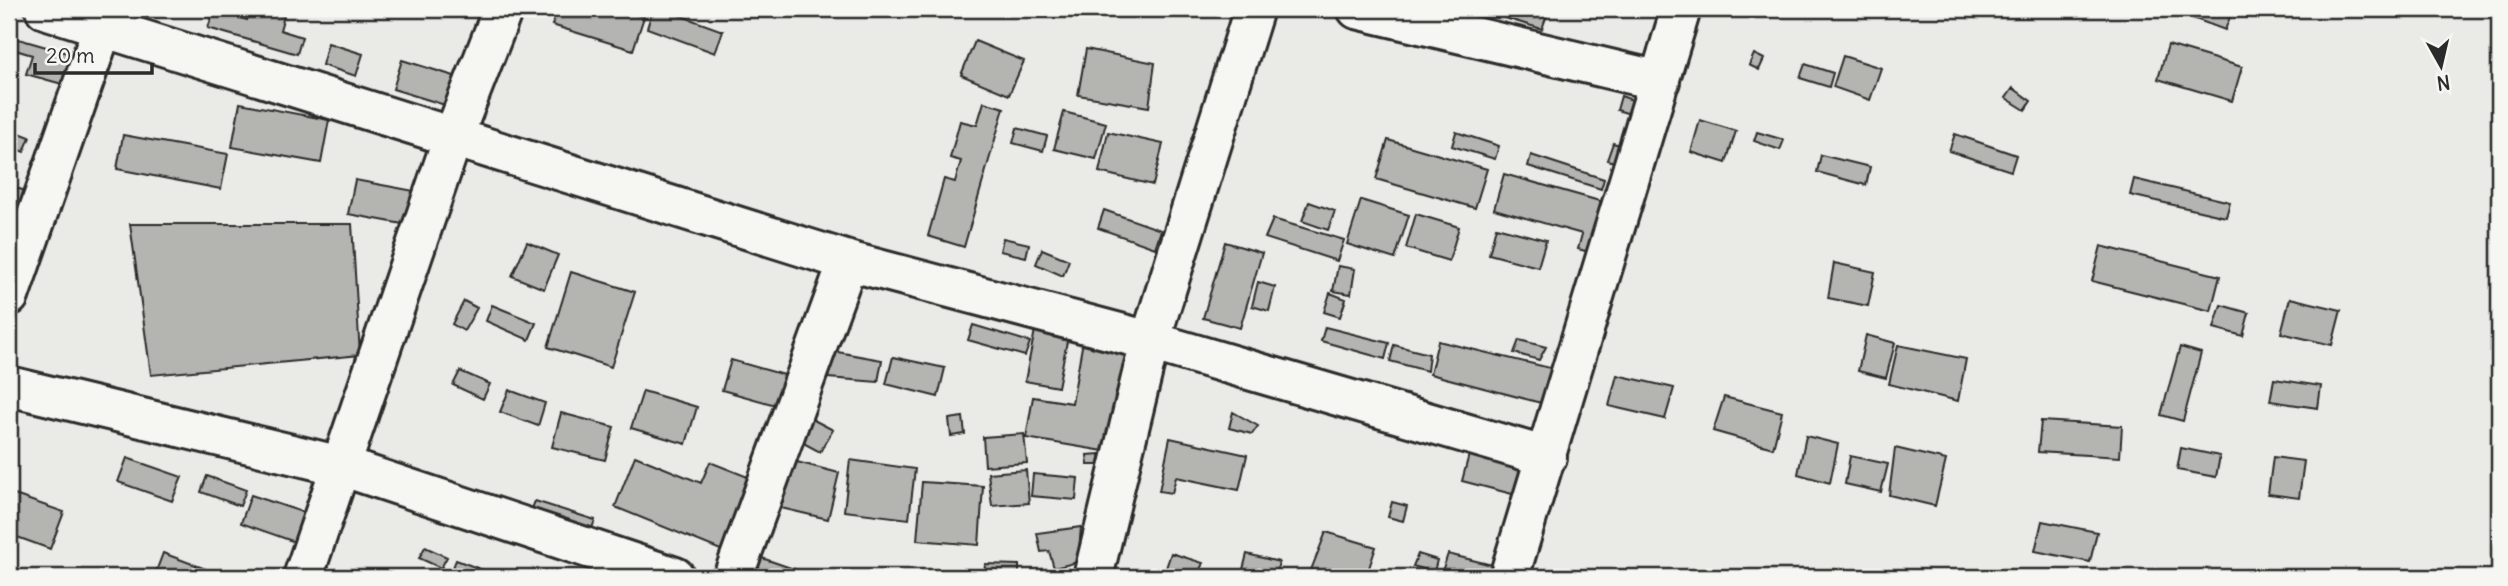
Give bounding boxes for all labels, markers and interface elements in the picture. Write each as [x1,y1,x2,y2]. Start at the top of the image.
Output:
scale bar [35,32,152,76]
north arrow [2406,32,2476,102]
text: 20 m [46,42,95,69]
text: N [2435,70,2452,96]

